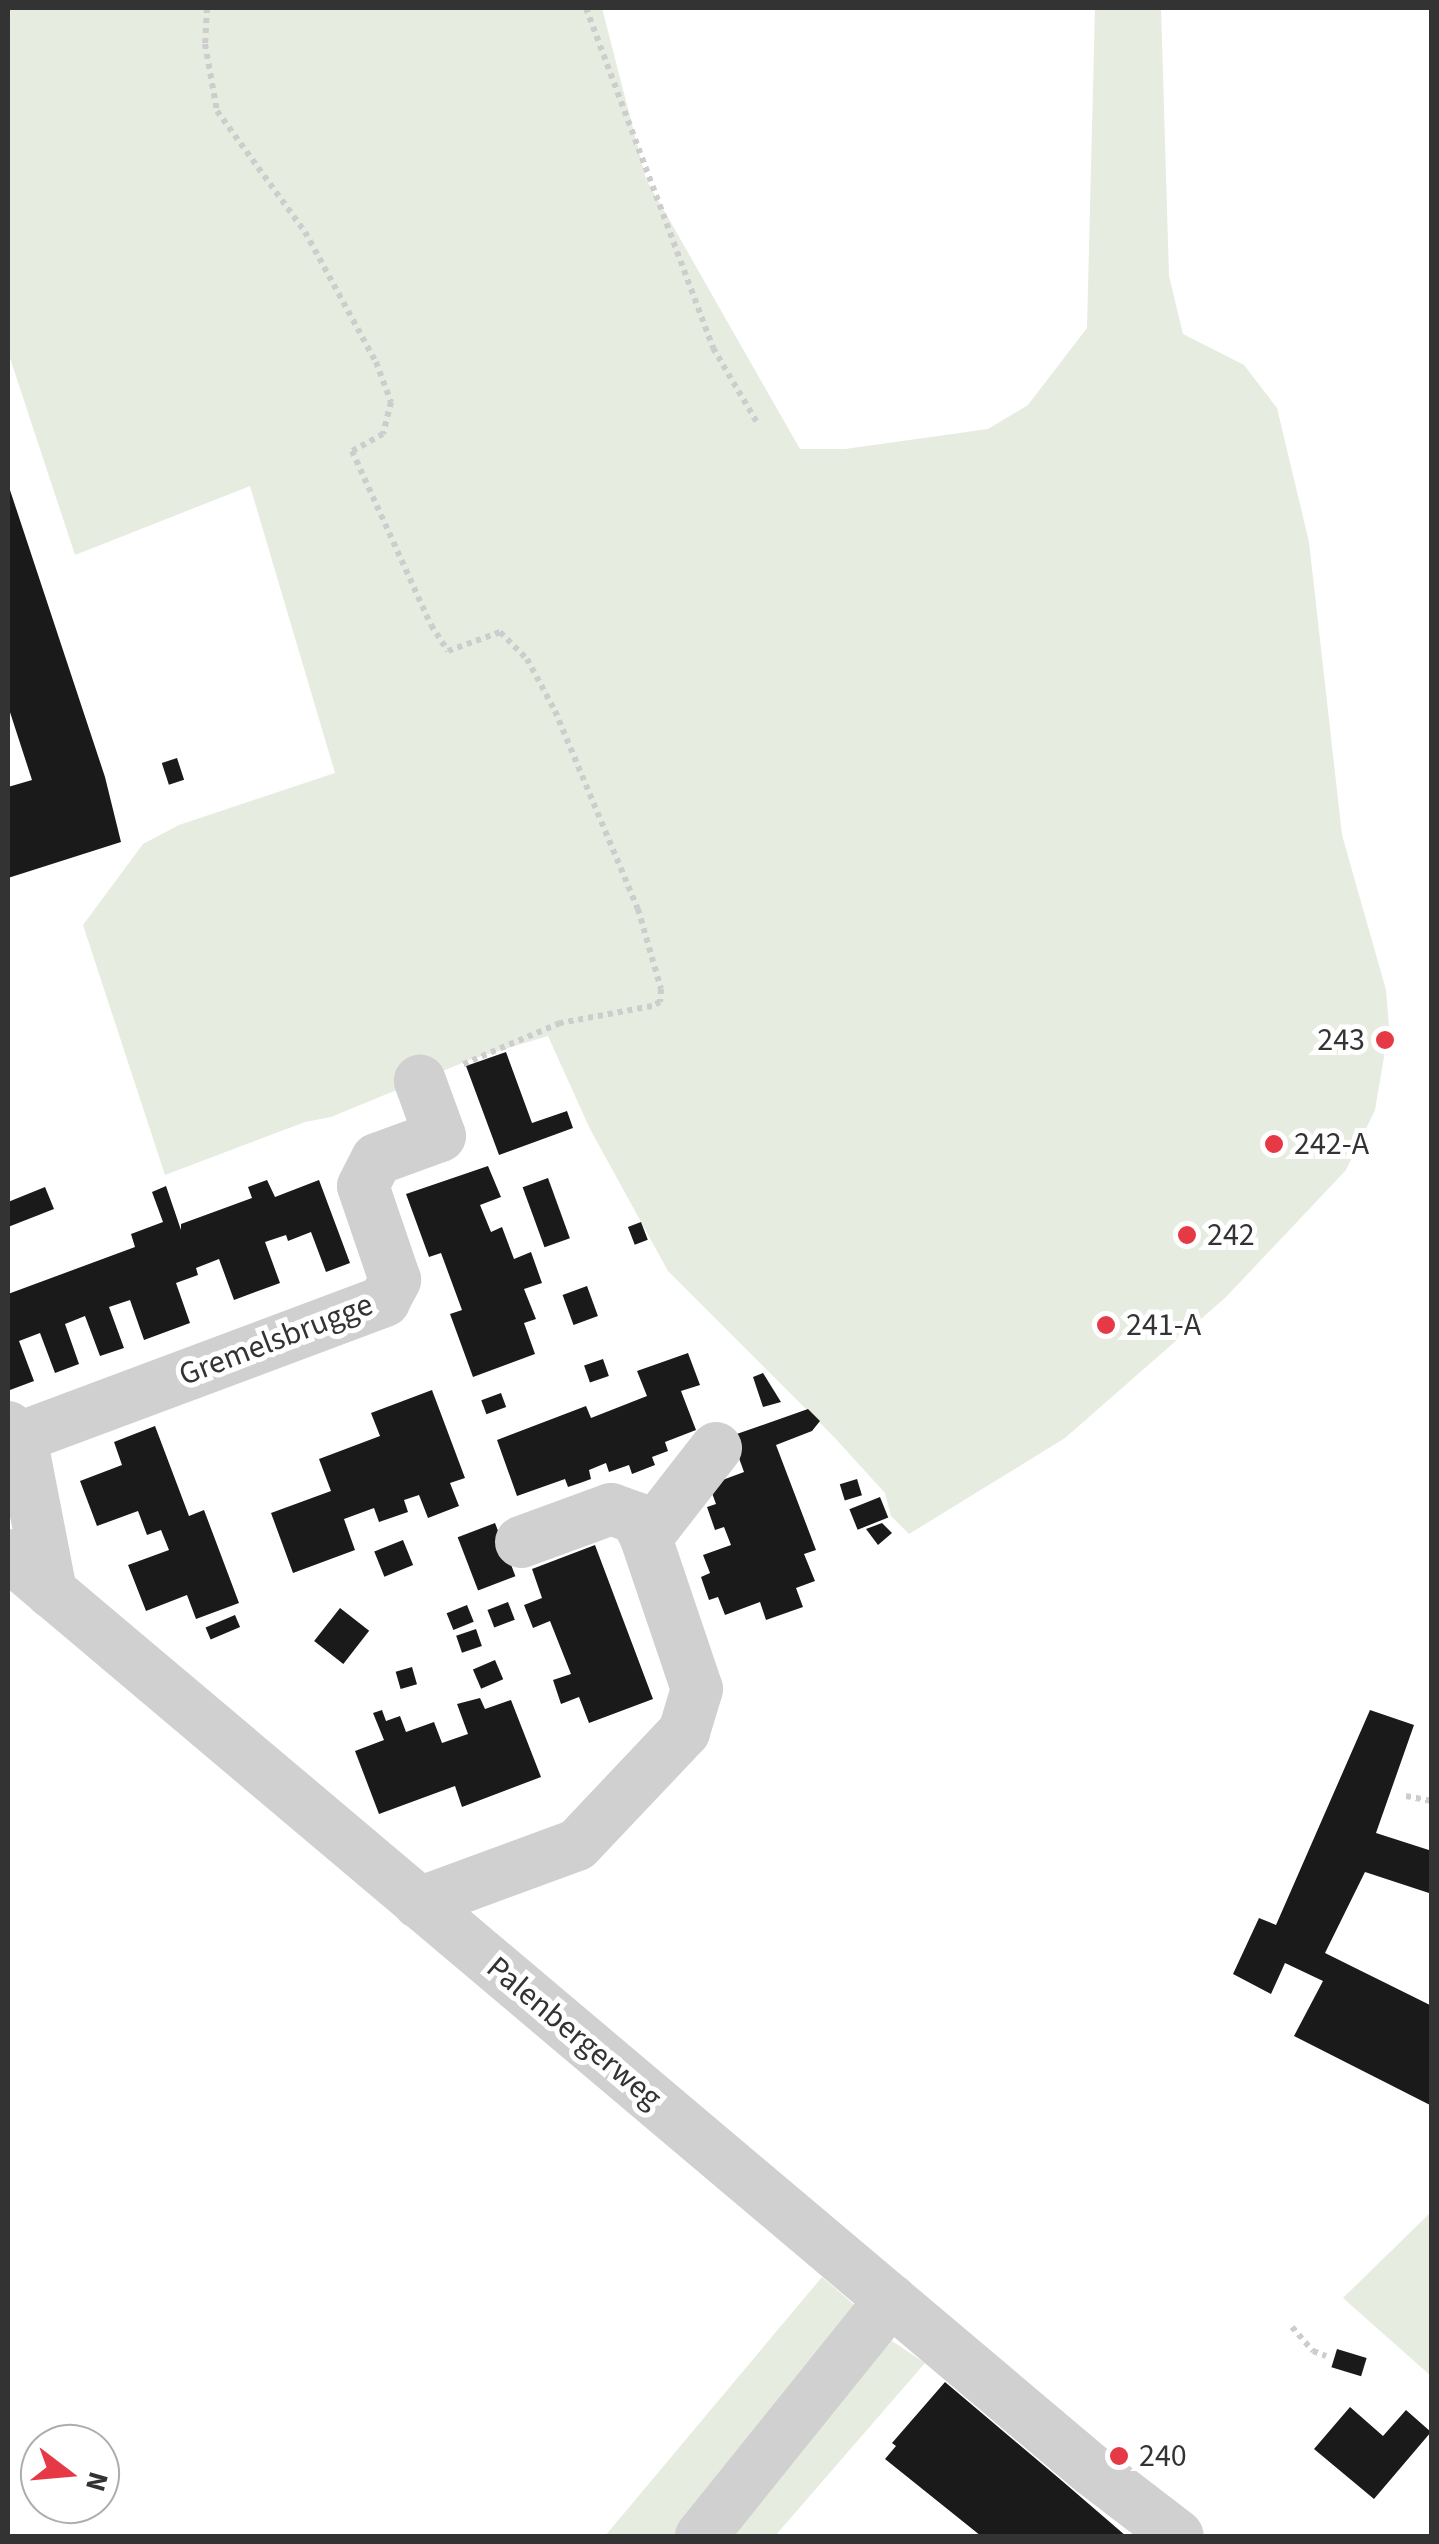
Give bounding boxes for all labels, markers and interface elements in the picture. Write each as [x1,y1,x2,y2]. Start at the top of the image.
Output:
place label: 243 [1317,1021,1365,1059]
marker: 243 [1374,1029,1396,1051]
place label: 242-A [1294,1125,1369,1163]
marker: 242-A [1263,1133,1285,1155]
place label: 242 [1207,1216,1255,1254]
marker: 242 [1176,1224,1198,1246]
street label: Gremelsbrugge [174,1285,378,1395]
place label: 241-A [1126,1306,1201,1344]
marker: 241-A [1095,1314,1117,1336]
street label: Palenbergerweg [479,1949,669,2117]
north arrow [20,2424,120,2524]
place label: 240 [1139,2437,1187,2475]
marker: 240 [1108,2445,1130,2467]
text: N [75,2467,119,2496]

